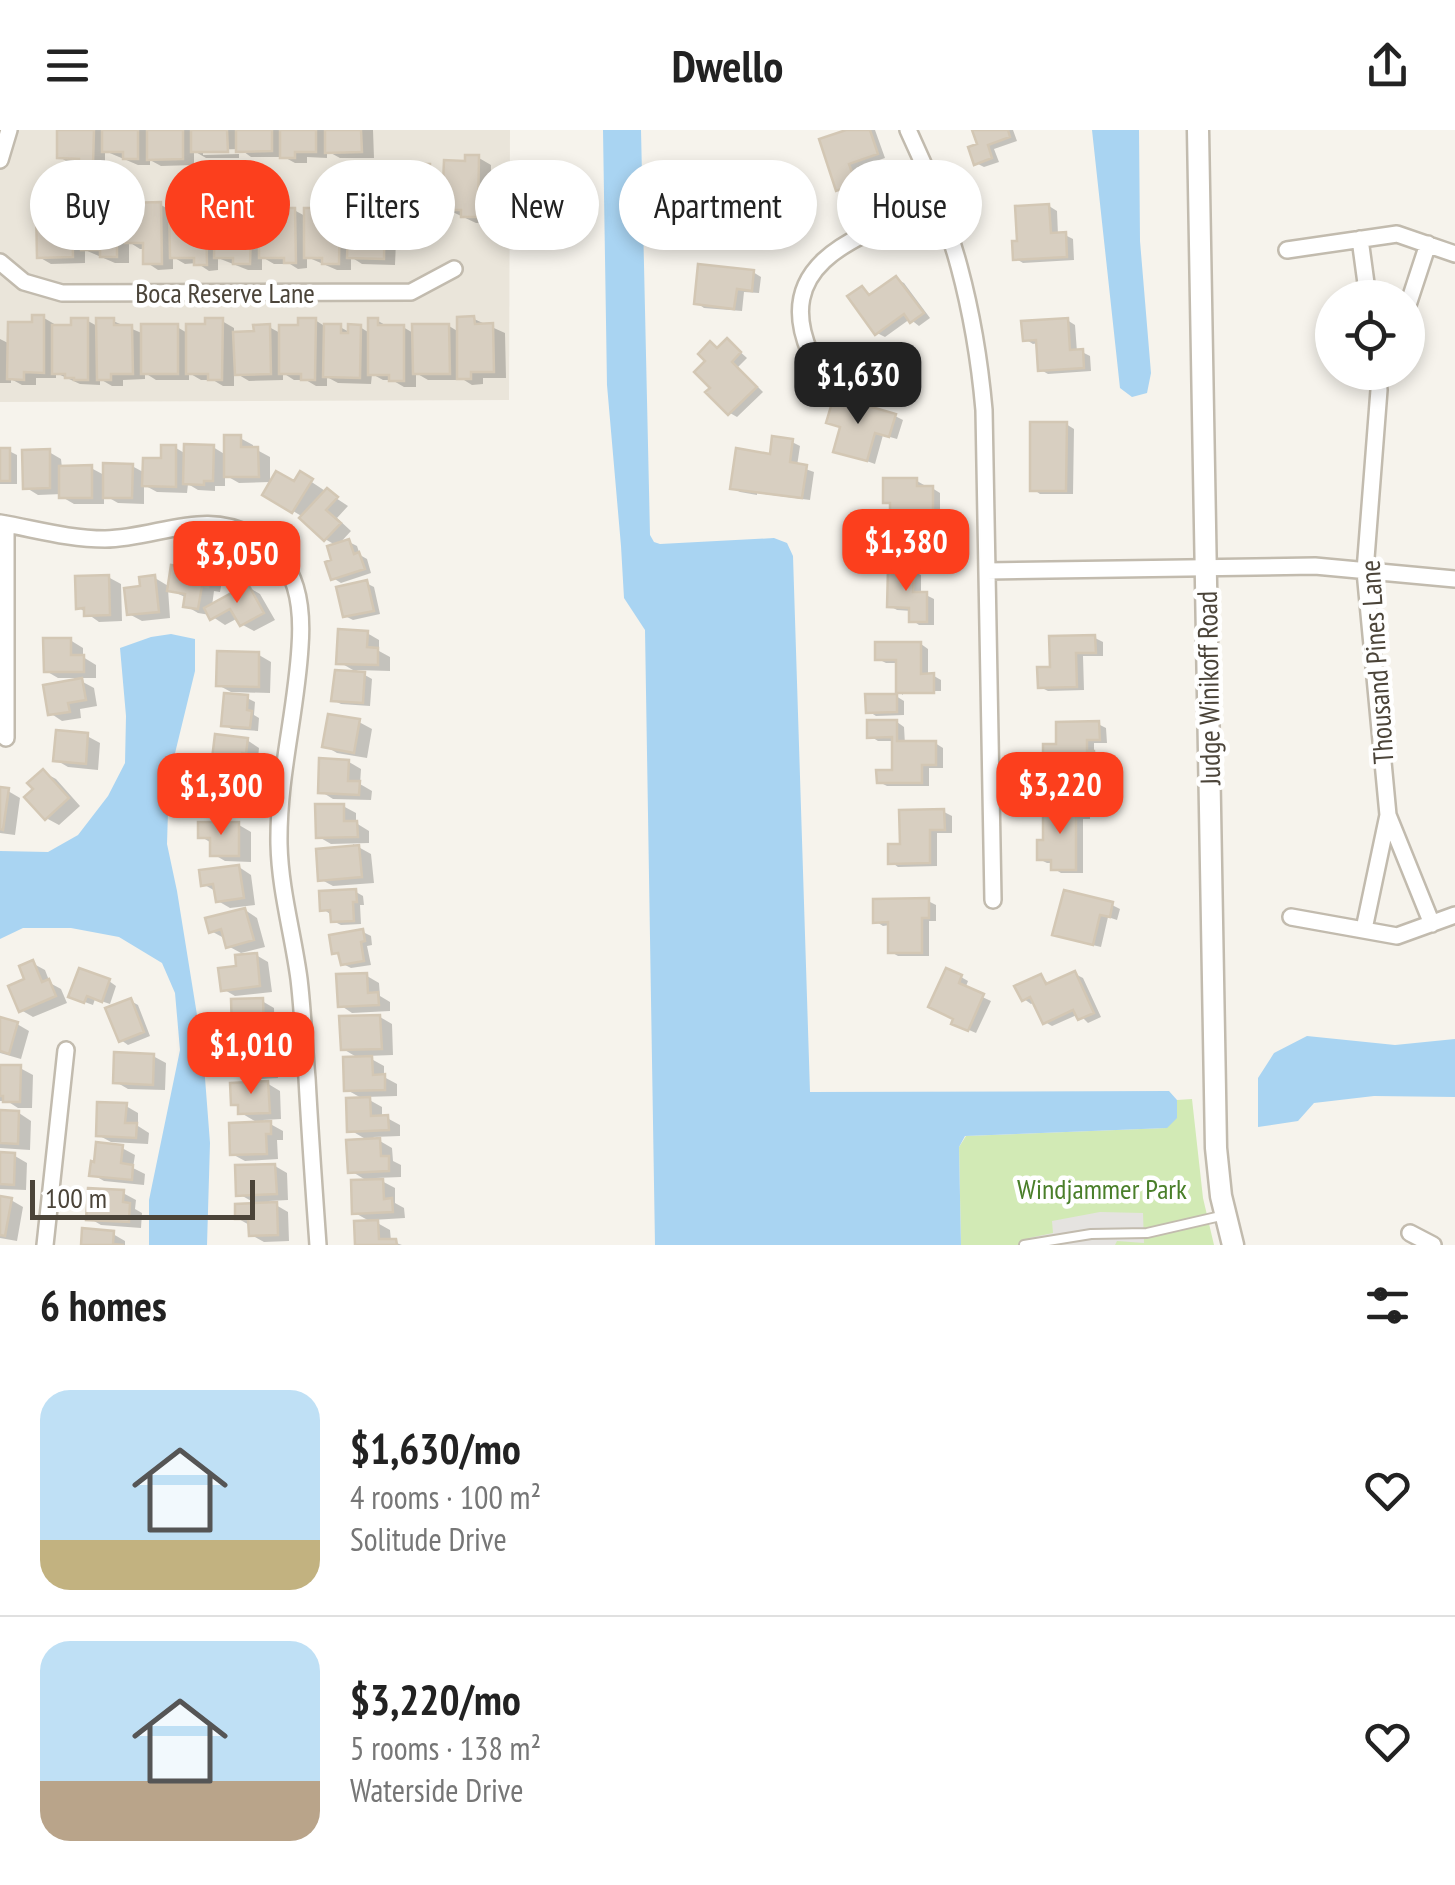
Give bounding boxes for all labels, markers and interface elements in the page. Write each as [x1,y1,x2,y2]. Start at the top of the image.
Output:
text: Dwello [672,36,783,94]
icon: menu [40,38,95,93]
icon: share [1360,38,1415,93]
chip: Buy [30,160,145,250]
chip: Rent [165,160,290,250]
chip: Filters [310,160,455,250]
chip: New [475,160,599,250]
chip: Apartment [619,160,817,250]
chip: House [837,160,982,250]
street label: Boca Reserve Lane [135,274,315,311]
map controls [1315,280,1425,390]
button: locate [1315,280,1425,390]
pin: $1,630 [777,342,939,427]
text: $1,630 [816,353,900,395]
pin: $1,380 [825,509,987,594]
text: $1,380 [864,520,948,562]
pin: $3,050 [156,521,318,606]
text: $3,050 [195,532,279,574]
street label: Thousand Pines Lane [1350,559,1402,765]
street label: Judge Winikoff Road [1188,591,1228,786]
pin: $3,220 [979,752,1141,837]
pin: $1,300 [140,753,302,838]
text: $3,220 [1018,763,1102,805]
text: $1,300 [179,764,263,806]
pin: $1,010 [170,1012,332,1097]
text: $1,010 [209,1023,293,1065]
park label: Windjammer Park [1017,1170,1187,1207]
scale bar [30,1175,255,1220]
text: 100 m [45,1179,107,1216]
text: 6 homes [40,1278,167,1333]
icon: filters [1360,1278,1415,1333]
text: $1,630/mo [350,1421,521,1476]
icon: home [120,1430,240,1550]
icon: heart [1360,1463,1415,1518]
text: 4 rooms · 100 m² [350,1476,541,1518]
text: Solitude Drive [350,1518,507,1560]
text: $3,220/mo [350,1672,521,1727]
icon: home [120,1681,240,1801]
icon: heart [1360,1714,1415,1769]
text: 5 rooms · 138 m² [350,1727,541,1769]
text: Waterside Drive [350,1769,524,1811]

